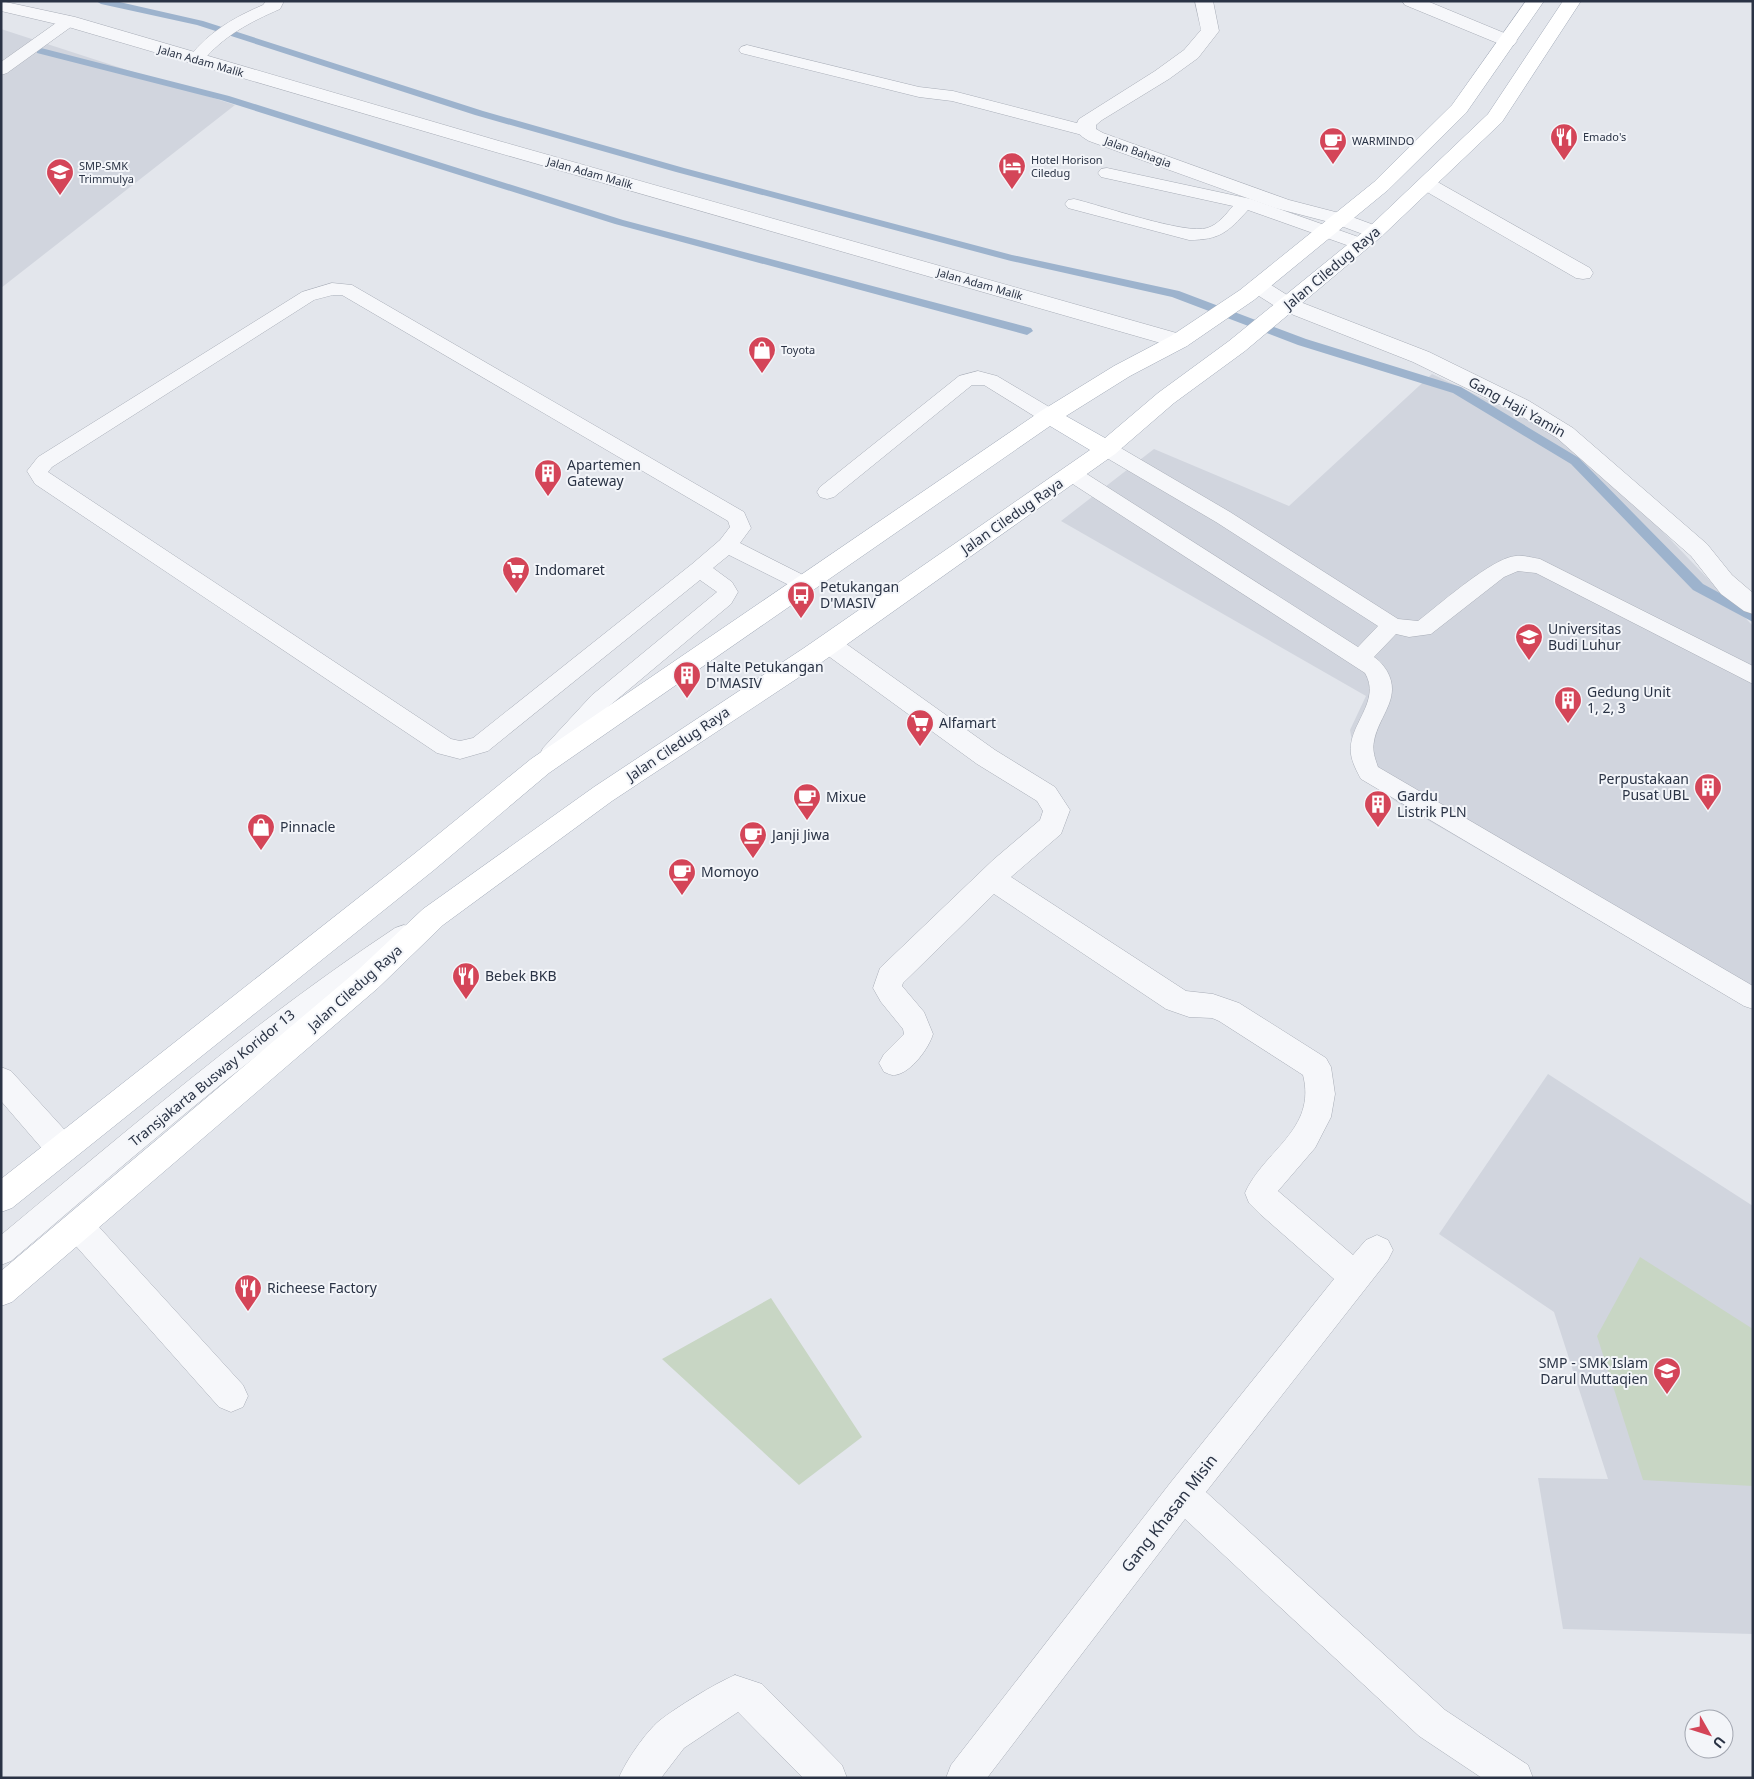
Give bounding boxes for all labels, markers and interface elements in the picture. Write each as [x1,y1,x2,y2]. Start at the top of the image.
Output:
street label: Jalan Adam Malik [155,41,246,80]
restaurant icon: Emado's [1549,122,1579,161]
cafe icon: WARMINDO [1318,126,1348,165]
place label: Emado's [1583,129,1626,144]
street label: Jalan Bahagia [1102,132,1174,171]
place label: WARMINDO [1352,133,1414,148]
hotel icon: Hotel Horison Ciledug [997,151,1027,190]
place label: Hotel Horison Ciledug [1031,152,1103,180]
street label: Jalan Adam Malik [544,153,635,192]
school or university icon: SMP-SMK Trimmulya [45,157,75,196]
place label: SMP-SMK Trimmulya [79,158,134,186]
street label: Jalan Ciledug Raya [1278,222,1384,315]
street label: Jalan Adam Malik [934,264,1025,303]
shop icon: Toyota [747,335,777,374]
place label: Toyota [781,342,815,357]
street label: Gang Haji Yamin [1465,372,1569,441]
place label: Apartemen Gateway [567,455,641,490]
building icon: Apartemen Gateway [533,458,563,497]
street label: Jalan Ciledug Raya [955,473,1067,559]
supermarket icon: Indomaret [501,555,531,594]
place label: Indomaret [535,560,605,579]
place label: Petukangan D'MASIV [820,577,899,612]
bus stop icon: Petukangan D'MASIV [786,580,816,619]
place label: Universitas Budi Luhur [1548,619,1622,654]
school or university icon: Universitas Budi Luhur [1514,622,1544,661]
place label: Halte Petukangan D'MASIV [706,657,824,692]
building icon: Halte Petukangan D'MASIV [672,660,702,699]
place label: Gedung Unit 1, 2, 3 [1587,682,1671,717]
building icon: Gedung Unit 1, 2, 3 [1553,685,1583,724]
street label: Jalan Ciledug Raya [621,702,733,786]
supermarket icon: Alfamart [905,708,935,747]
place label: Alfamart [939,713,996,732]
place label: Perpustakaan Pusat UBL [1598,769,1689,804]
building icon: Perpustakaan Pusat UBL [1693,772,1723,811]
cafe icon: Mixue [792,782,822,821]
place label: Gardu Listrik PLN [1397,786,1467,821]
place label: Mixue [826,787,866,806]
building icon: Gardu Listrik PLN [1363,789,1393,828]
shop icon: Pinnacle [246,812,276,851]
place label: Pinnacle [280,817,336,836]
cafe icon: Janji Jiwa [738,820,768,859]
place label: Janji Jiwa [770,825,829,844]
cafe icon: Momoyo [667,857,697,896]
place label: Momoyo [701,862,759,881]
street label: Jalan Ciledug Raya [302,940,406,1036]
restaurant icon: Bebek BKB [451,961,481,1000]
place label: Bebek BKB [485,966,556,985]
street label: Transjakarta Busway Koridor 13 [125,1005,299,1150]
restaurant icon: Richeese Factory [233,1273,263,1312]
place label: Richeese Factory [267,1278,378,1297]
place label: SMP - SMK Islam Darul Muttaqien [1539,1353,1648,1388]
school or university icon: SMP - SMK Islam Darul Muttaqien [1652,1356,1682,1395]
street label: Gang Khasan Misin [1116,1449,1222,1577]
north arrow [1684,1709,1734,1759]
text: U [1709,1732,1730,1753]

